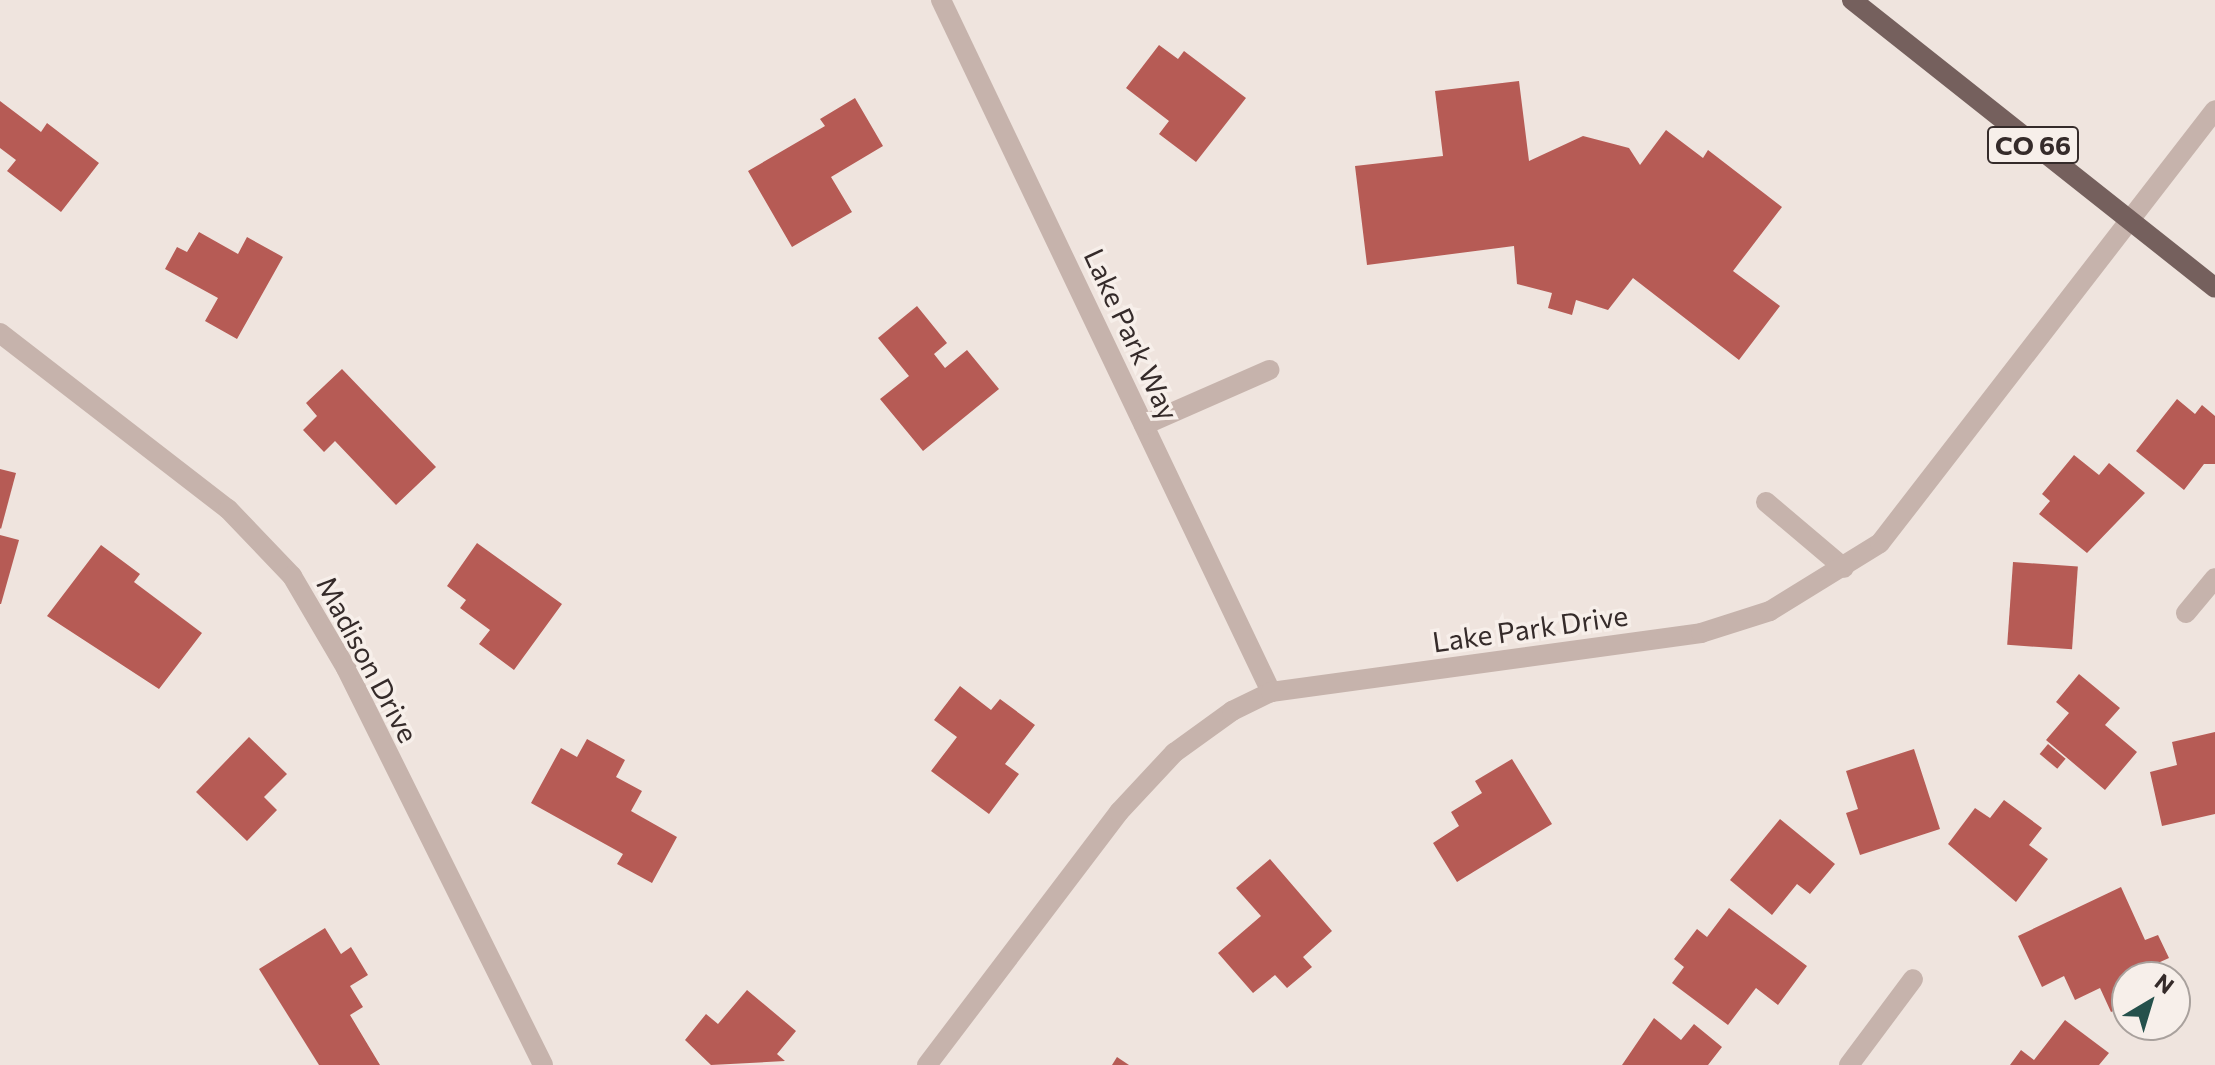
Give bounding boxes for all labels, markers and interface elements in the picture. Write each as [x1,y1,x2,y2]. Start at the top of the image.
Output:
road number: CO 66 [1987,123,2079,167]
street label: Lake Park Way [1078,243,1186,425]
street label: Madison Drive [310,570,426,748]
street label: Lake Park Drive [1430,598,1630,658]
north arrow [2111,961,2191,1041]
text: N [2150,968,2180,999]

